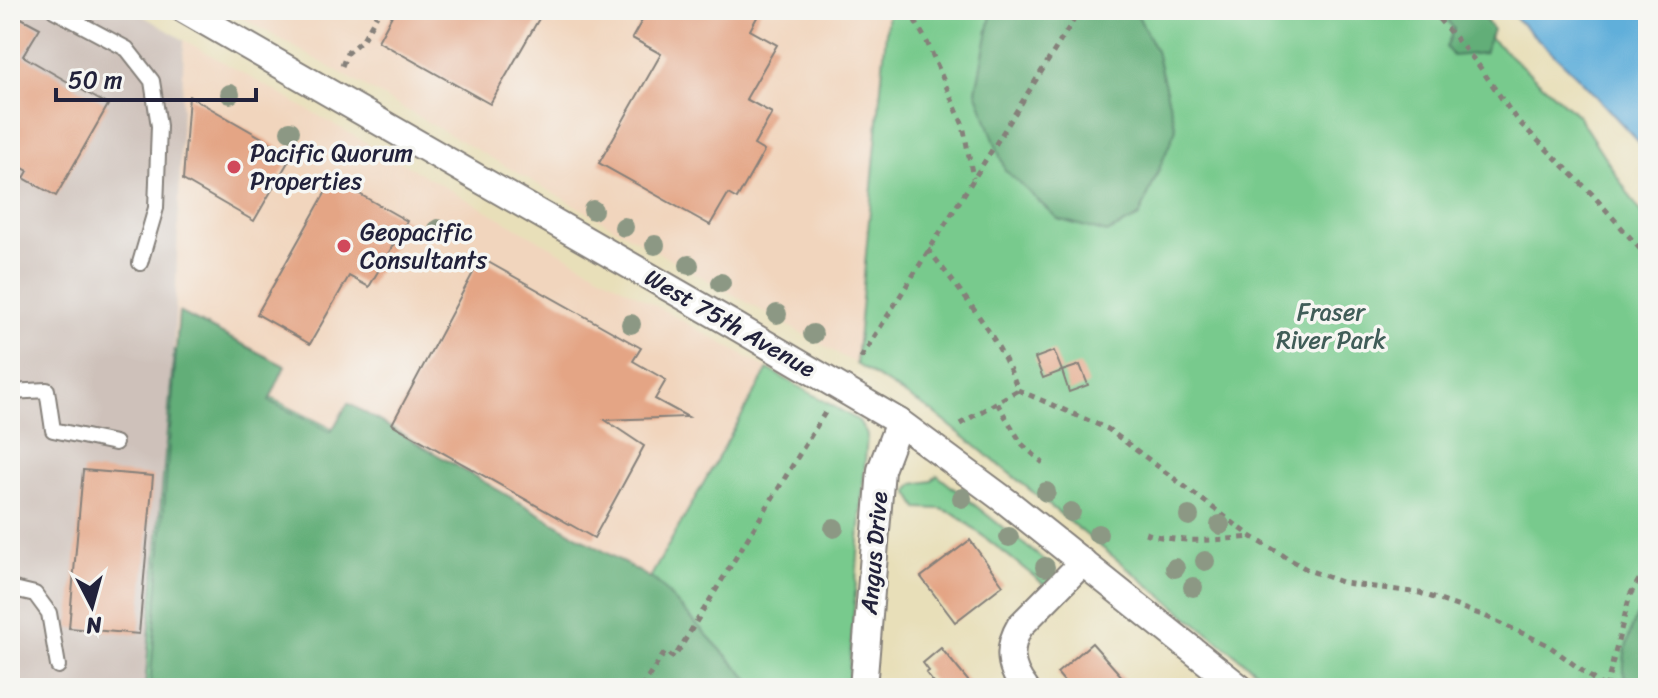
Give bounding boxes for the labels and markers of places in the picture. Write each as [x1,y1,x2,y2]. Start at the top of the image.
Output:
place label: Pacific Quorum Properties [250,132,413,202]
marker: Pacific Quorum Properties [225,158,243,176]
place label: Geopacific Consultants [360,211,488,281]
marker: Geopacific Consultants [335,237,353,255]

